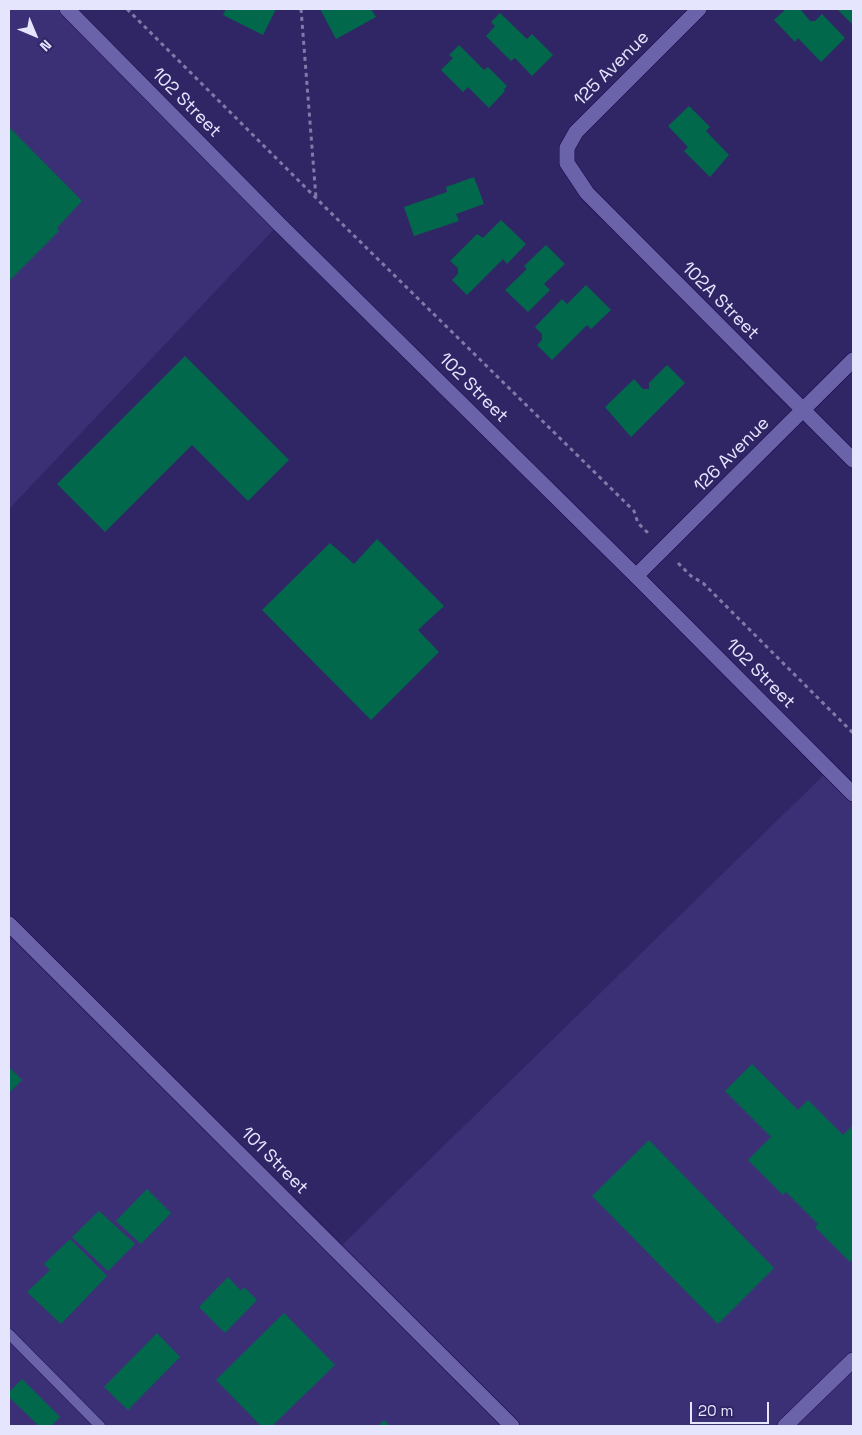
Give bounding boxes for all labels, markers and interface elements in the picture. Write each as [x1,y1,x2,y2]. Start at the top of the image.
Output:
north arrow [10,10,60,60]
street label: 125 Avenue [570,27,654,111]
text: N [36,36,55,55]
street label: 102 Street [147,64,225,142]
street label: 102A Street [677,258,763,344]
street label: 102 Street [434,349,512,427]
street label: 126 Avenue [690,413,774,497]
street label: 102 Street [721,635,799,713]
street label: 101 Street [236,1123,312,1199]
scale bar [692,1392,771,1424]
text: 20 m [698,1401,733,1420]

